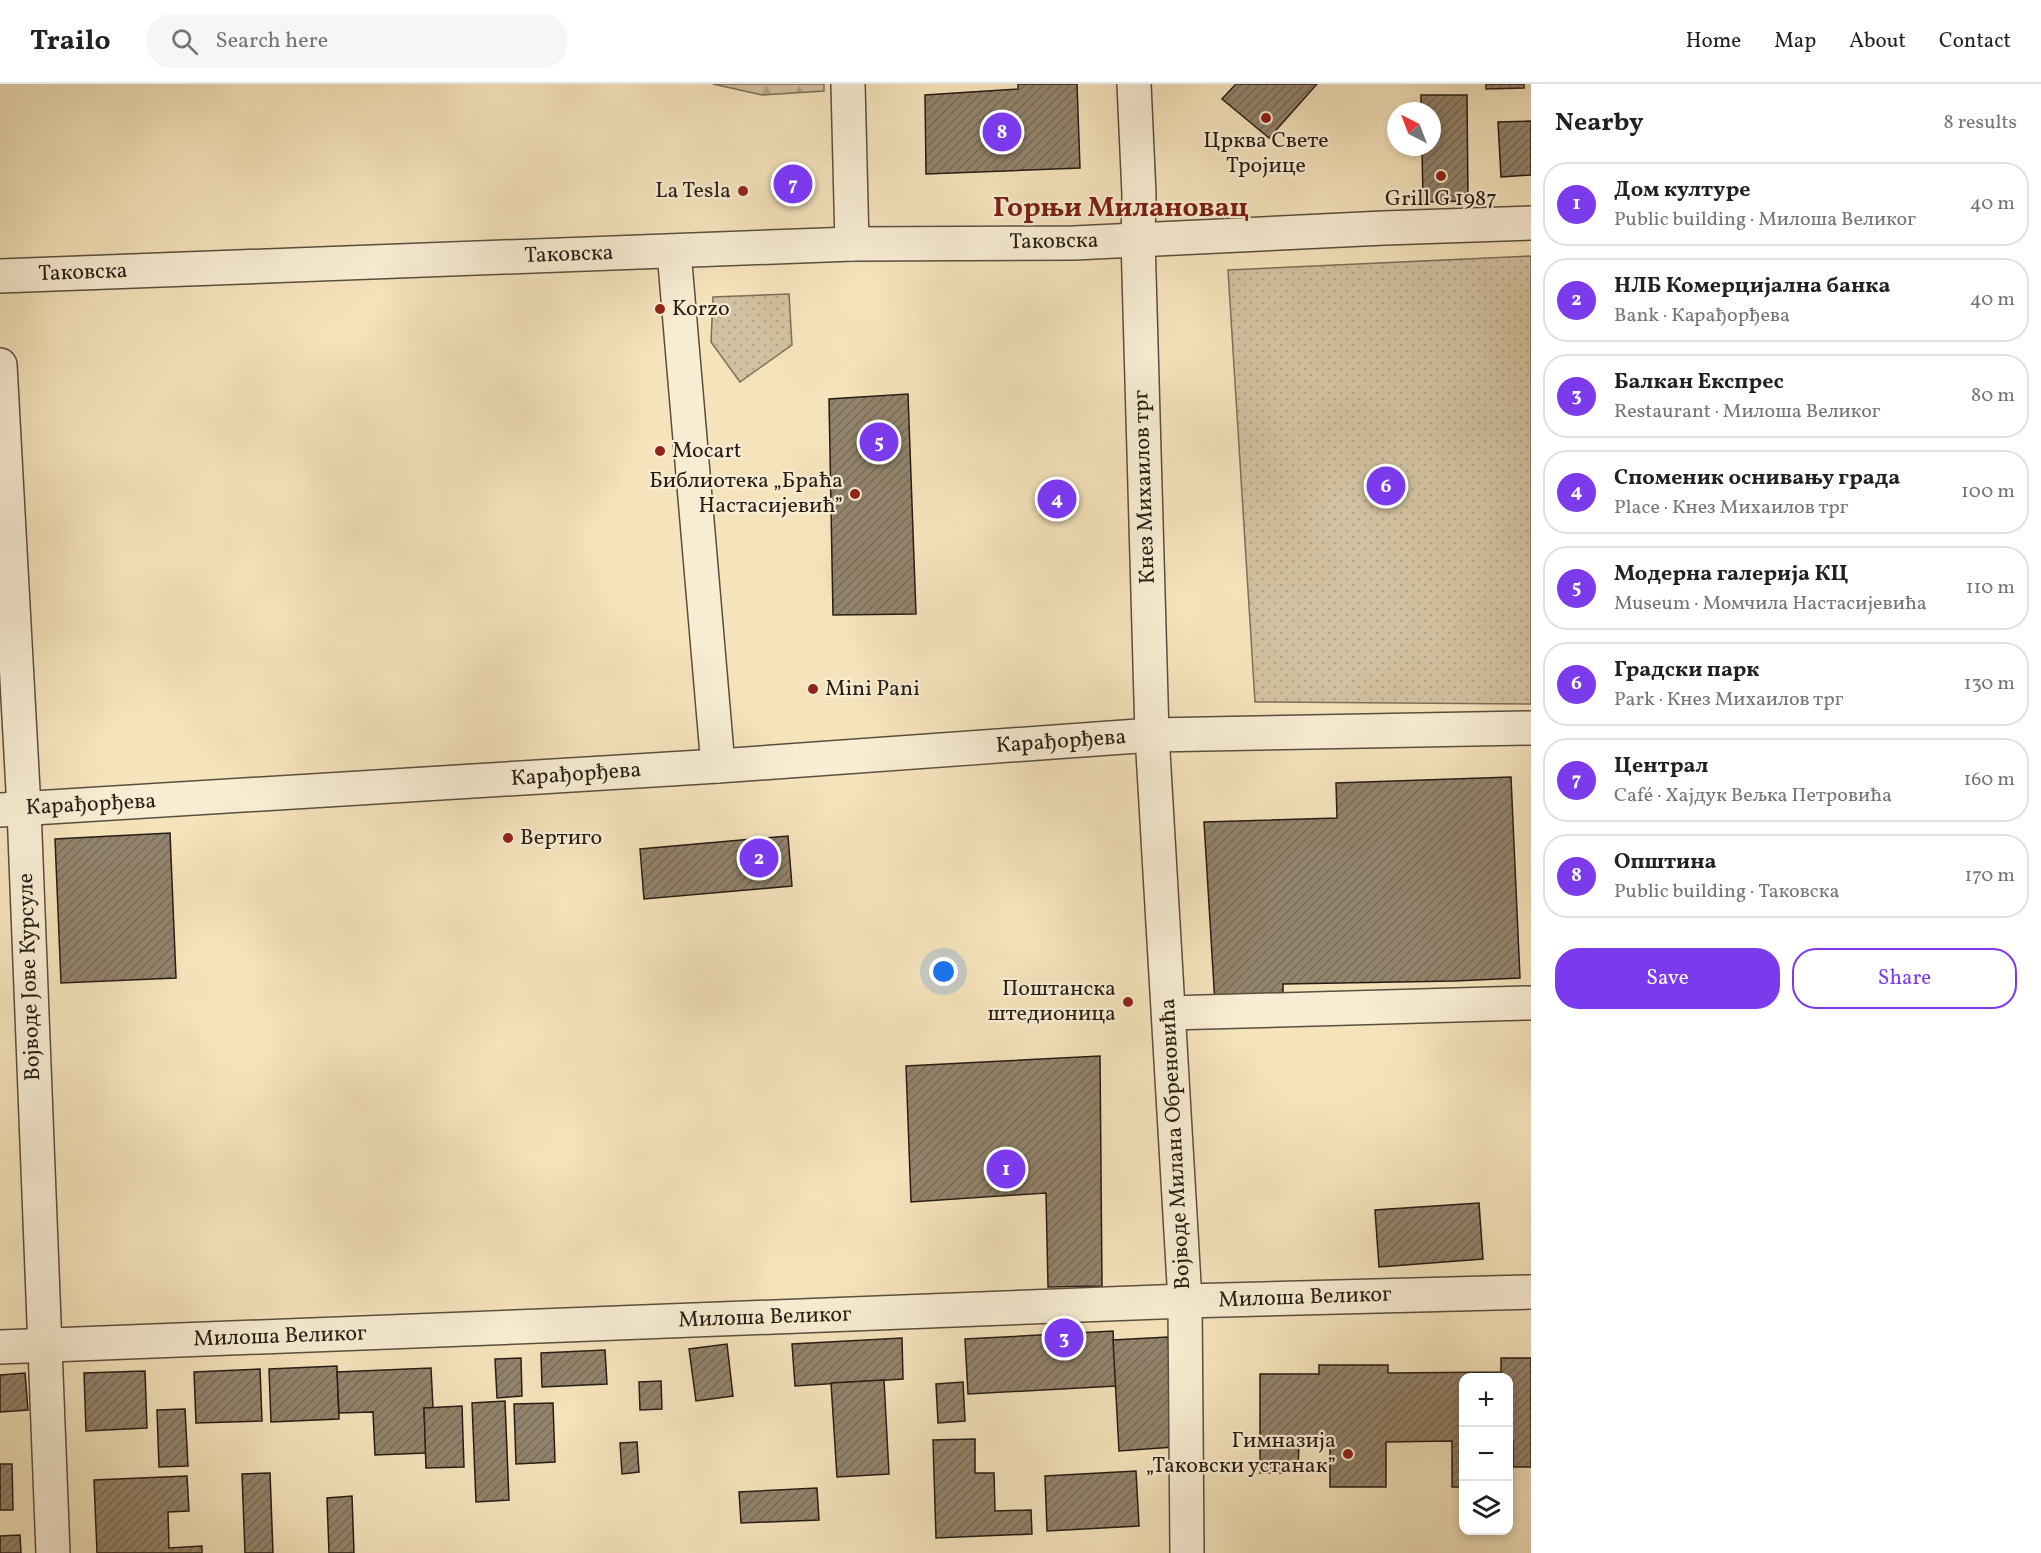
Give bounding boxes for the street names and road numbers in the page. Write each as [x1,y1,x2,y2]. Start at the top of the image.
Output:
street label: Таковска [1009,226,1099,258]
street label: Таковска [524,238,614,272]
street label: Таковска [38,256,128,290]
street label: Кнез Михаилов трг [1126,389,1164,585]
street label: Карађорђева [995,722,1127,762]
street label: Карађорђева [510,755,642,795]
street label: Карађорђева [25,786,157,824]
street label: Војводе Јове Курсуле [11,872,49,1082]
street label: Војводе Милана Обреновића [1153,997,1199,1291]
street label: Милоша Великог [1218,1279,1393,1317]
street label: Милоша Великог [678,1299,853,1337]
street label: Милоша Великог [193,1318,368,1356]

